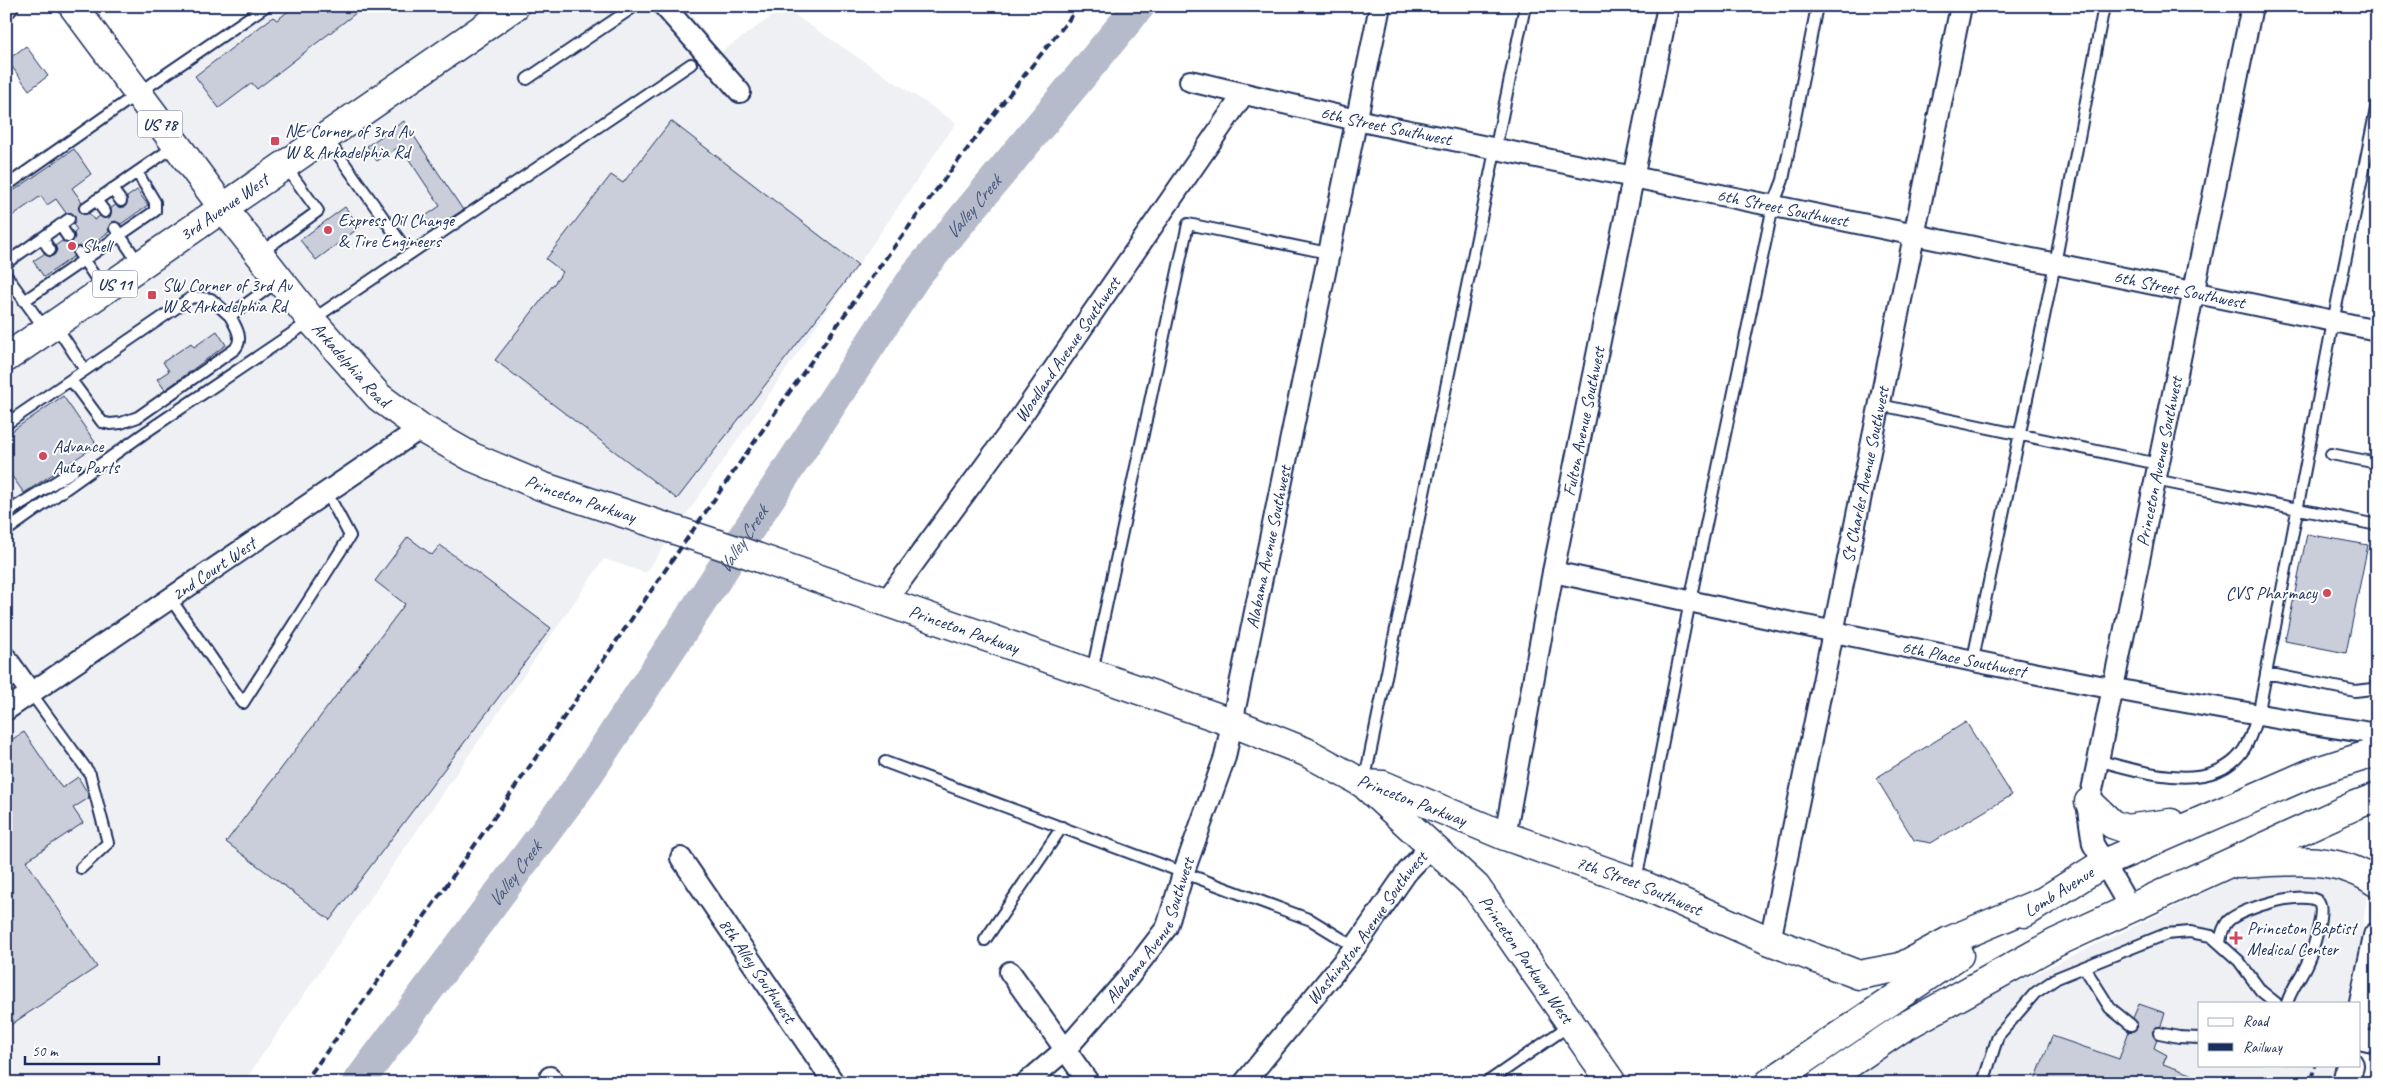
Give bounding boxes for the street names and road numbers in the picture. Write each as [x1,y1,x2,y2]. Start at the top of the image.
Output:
street label: 6th Street Southwest [1318,101,1455,151]
road number: US 78 [138,110,182,138]
street label: 3rd Avenue West [175,167,275,246]
street label: 6th Street Southwest [1715,184,1852,232]
street label: 6th Street Southwest [2112,265,2249,314]
road number: US 11 [92,270,138,298]
street label: Woodland Avenue Southwest [1009,271,1126,426]
street label: Arkadelphia Road [307,318,396,414]
street label: Fulton Avenue Southwest [1558,343,1610,498]
street label: Princeton Avenue Southwest [2131,373,2188,548]
street label: St Charles Avenue Southwest [1837,383,1894,565]
street label: Alabama Avenue Southwest [1241,462,1296,630]
street label: Princeton Parkway [522,470,640,528]
street label: 2nd Court West [167,531,262,605]
street label: Princeton Parkway [906,600,1024,659]
street label: 6th Place Southwest [1900,636,2031,683]
street label: Princeton Parkway [1354,769,1471,832]
street label: Washington Avenue Southwest [1302,845,1433,1009]
street label: 7th Street Southwest [1573,851,1707,921]
street label: Alabama Avenue Southwest [1100,853,1200,1008]
street label: Lomb Avenue [2020,861,2099,922]
street label: Princeton Parkway West [1474,891,1579,1029]
street label: 8th Alley Southwest [714,914,802,1029]

